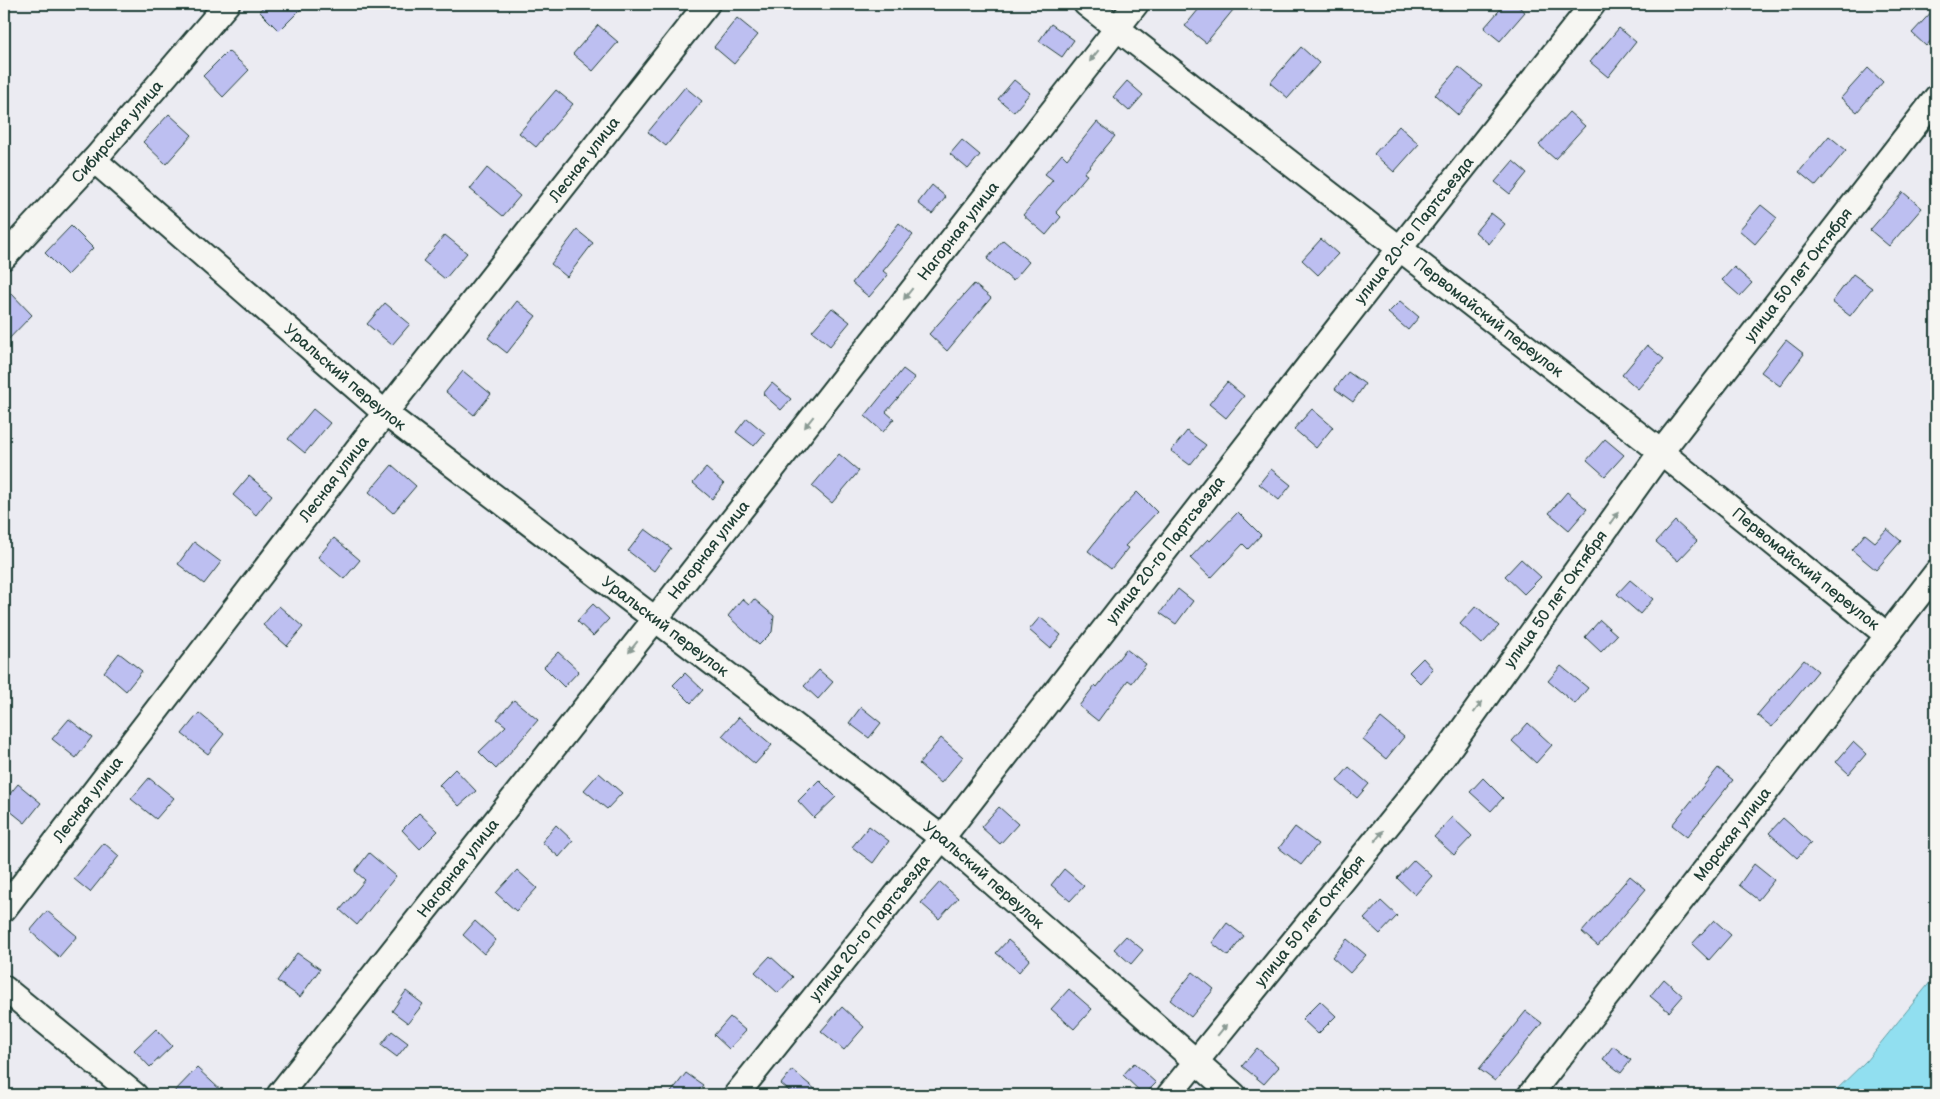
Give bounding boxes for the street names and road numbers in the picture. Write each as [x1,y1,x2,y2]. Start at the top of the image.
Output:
street label: Сибирская улица [68,76,167,187]
street label: Лесная улица [545,113,624,207]
street label: улица 20-го Партсъезда [1351,153,1478,308]
street label: Нагорная улица [914,177,1003,285]
street label: улица 50 лет Октября [1740,204,1856,346]
street label: Первомайский переулок [1410,253,1567,382]
street label: Уральский переулок [280,320,410,435]
street label: Лесная улица [295,432,373,527]
street label: улица 20-го Партсъезда [1102,472,1229,628]
street label: Нагорная улица [664,496,754,604]
street label: Первомайский переулок [1728,504,1884,635]
street label: улица 50 лет Октября [1500,527,1611,672]
street label: Уральский переулок [598,572,733,681]
street label: Лесная улица [49,752,127,847]
street label: Морская улица [1690,783,1775,885]
street label: Нагорная улица [413,815,503,921]
street label: Уральский переулок [919,817,1048,933]
street label: улица 20-го Партсъезда [806,851,934,1005]
street label: улица 50 лет Октября [1251,851,1369,991]

